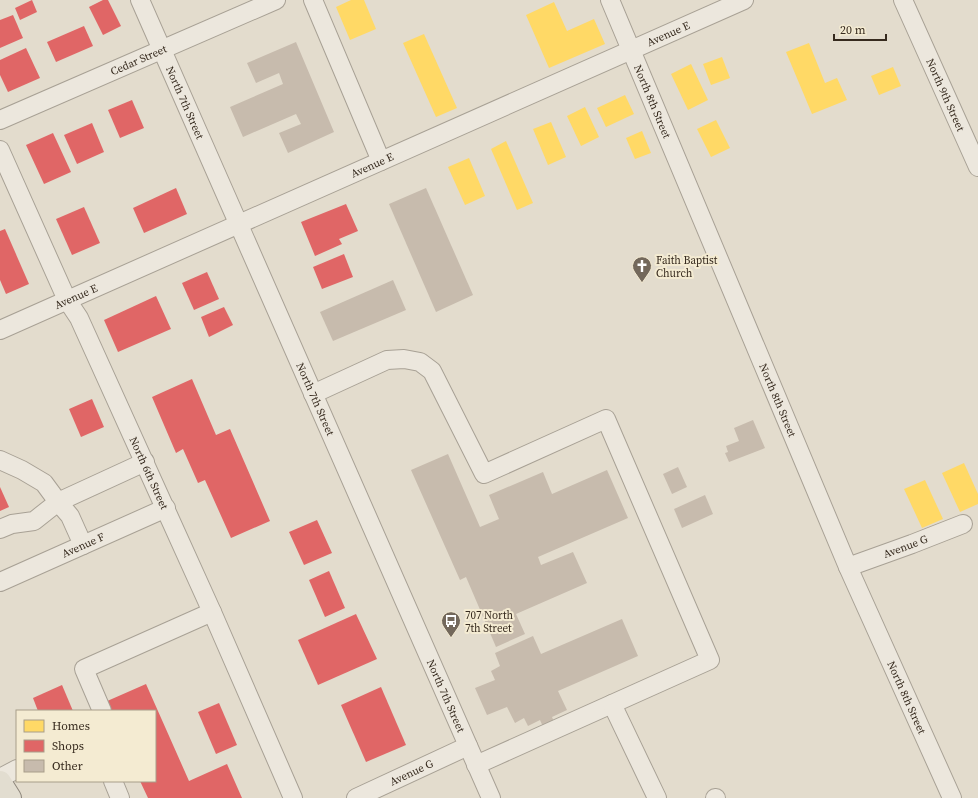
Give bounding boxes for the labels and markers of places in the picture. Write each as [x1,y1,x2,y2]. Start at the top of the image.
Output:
place label: Faith Baptist Church [656,253,718,281]
church icon: Faith Baptist Church [631,255,653,283]
place label: 707 North 7th Street [465,608,513,636]
bus stop icon: 707 North 7th Street [440,610,462,638]

